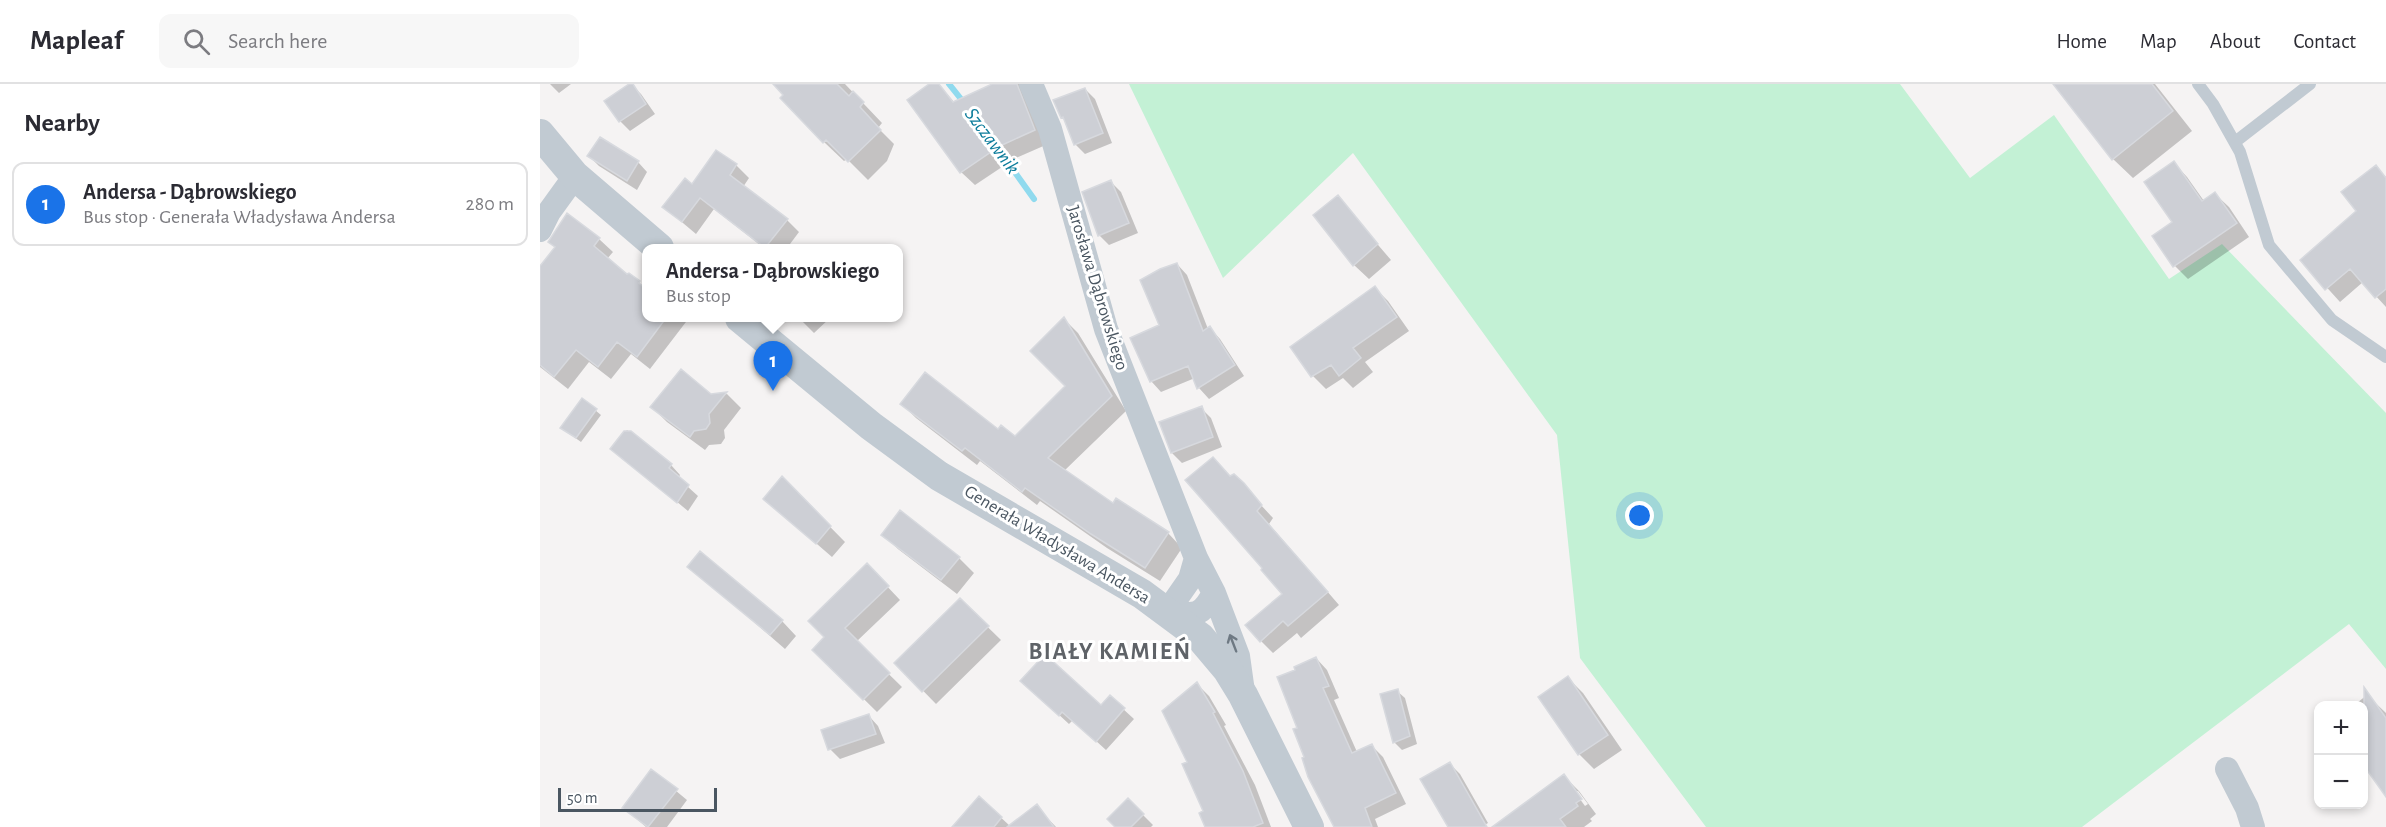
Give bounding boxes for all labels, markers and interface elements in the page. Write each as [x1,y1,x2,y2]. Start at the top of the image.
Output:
search box [159,14,579,68]
icon: search [180,25,213,58]
text: Mapleaf [30,27,123,55]
text: Search here [228,30,327,52]
text: Home [2056,31,2107,52]
text: Map [2140,31,2177,52]
text: About [2210,31,2260,52]
text: Contact [2293,31,2356,52]
water label: Szczawnik [961,104,1023,178]
text: Nearby [24,110,100,136]
text: Andersa - Dąbrowskiego [83,181,297,203]
text: 1 [42,194,49,214]
text: 280 m [466,194,514,214]
street label: Jarosława Dąbrowskiego [1063,204,1131,373]
text: Bus stop · Generała Władysława Andersa [83,207,396,227]
popup [642,244,903,322]
text: Andersa - Dąbrowskiego [666,260,879,282]
text: Bus stop [666,286,731,306]
pin: 1 [754,342,792,391]
street label: Generała Władysława Andersa [961,482,1153,608]
your location [1625,501,1654,530]
one-way arrow [1227,634,1238,653]
district label: BIAŁY KAMIEŃ [1028,636,1192,664]
map controls [2314,701,2368,809]
button: + [2314,701,2368,755]
button: − [2314,755,2368,809]
scale bar [558,785,717,812]
text: 50 m [567,790,598,806]

